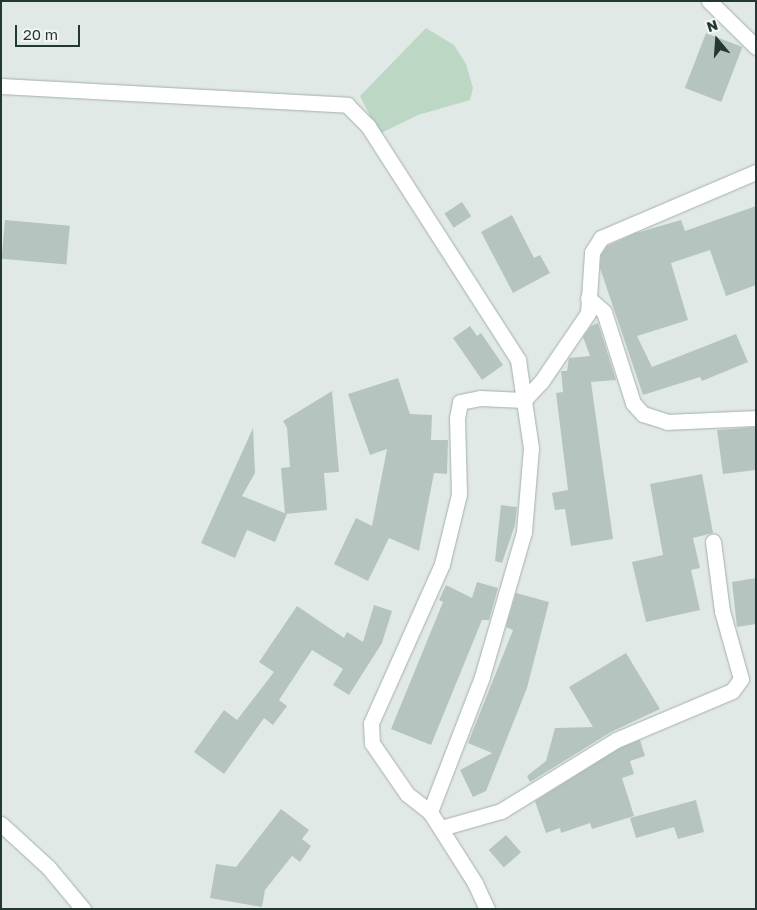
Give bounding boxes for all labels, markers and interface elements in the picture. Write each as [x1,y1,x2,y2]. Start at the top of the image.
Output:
scale bar [18,15,82,47]
north arrow [692,15,742,65]
text: N [705,16,720,35]
text: 20 m [23,25,58,43]

